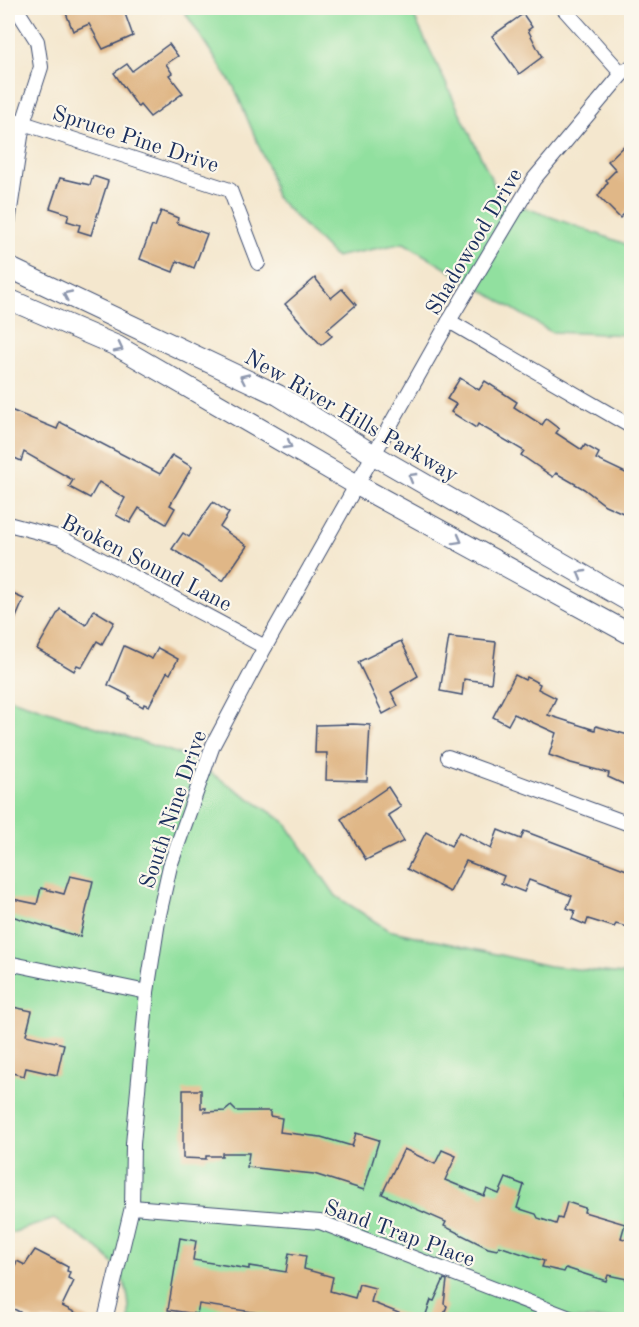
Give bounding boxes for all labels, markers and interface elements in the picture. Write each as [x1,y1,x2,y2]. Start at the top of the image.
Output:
street label: Spruce Pine Drive [49,103,221,177]
street label: Shadowood Drive [422,165,527,319]
one-way arrow [63,290,74,302]
one-way arrow [112,340,123,352]
street label: New River Hills Parkway [240,347,462,487]
one-way arrow [239,374,250,386]
one-way arrow [282,438,292,449]
one-way arrow [408,473,418,484]
street label: Broken Sound Lane [57,511,235,616]
one-way arrow [452,533,462,544]
one-way arrow [577,570,587,581]
street label: South Nine Drive [136,728,211,892]
street label: Sand Trap Place [321,1196,478,1271]

